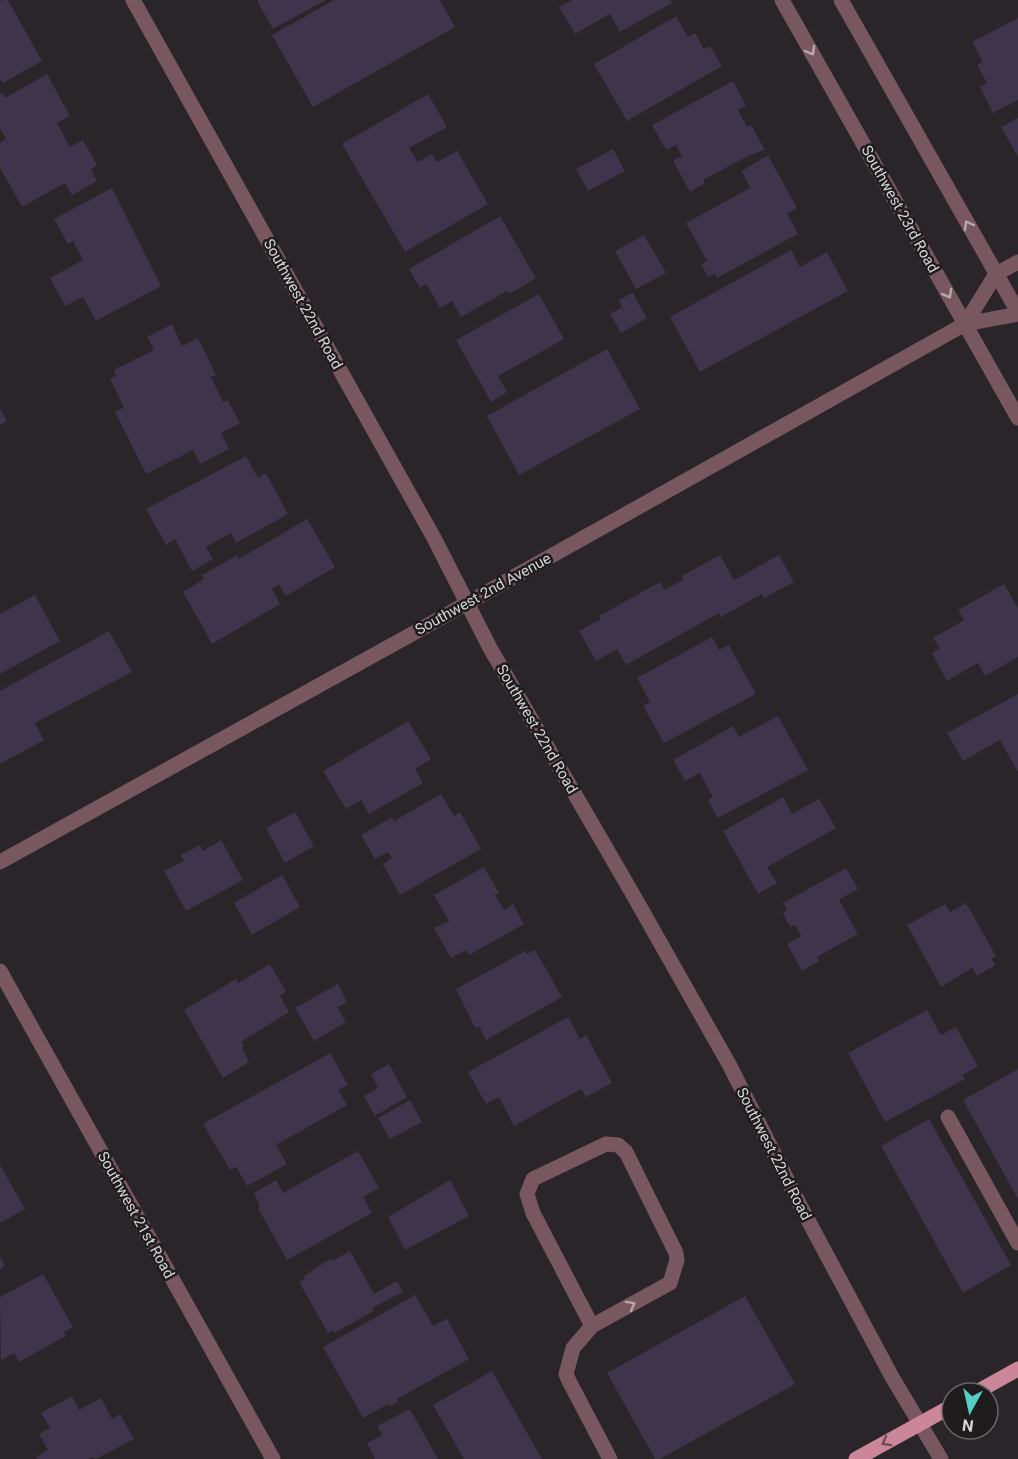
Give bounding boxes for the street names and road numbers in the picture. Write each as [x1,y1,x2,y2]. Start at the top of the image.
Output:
street label: Southwest 23rd Road [857,142,943,276]
street label: Southwest 22nd Road [260,236,346,372]
street label: Southwest 2nd Avenue [412,549,554,639]
street label: Southwest 22nd Road [493,661,581,797]
street label: Southwest 22nd Road [733,1085,815,1223]
street label: Southwest 21st Road [94,1148,178,1282]

